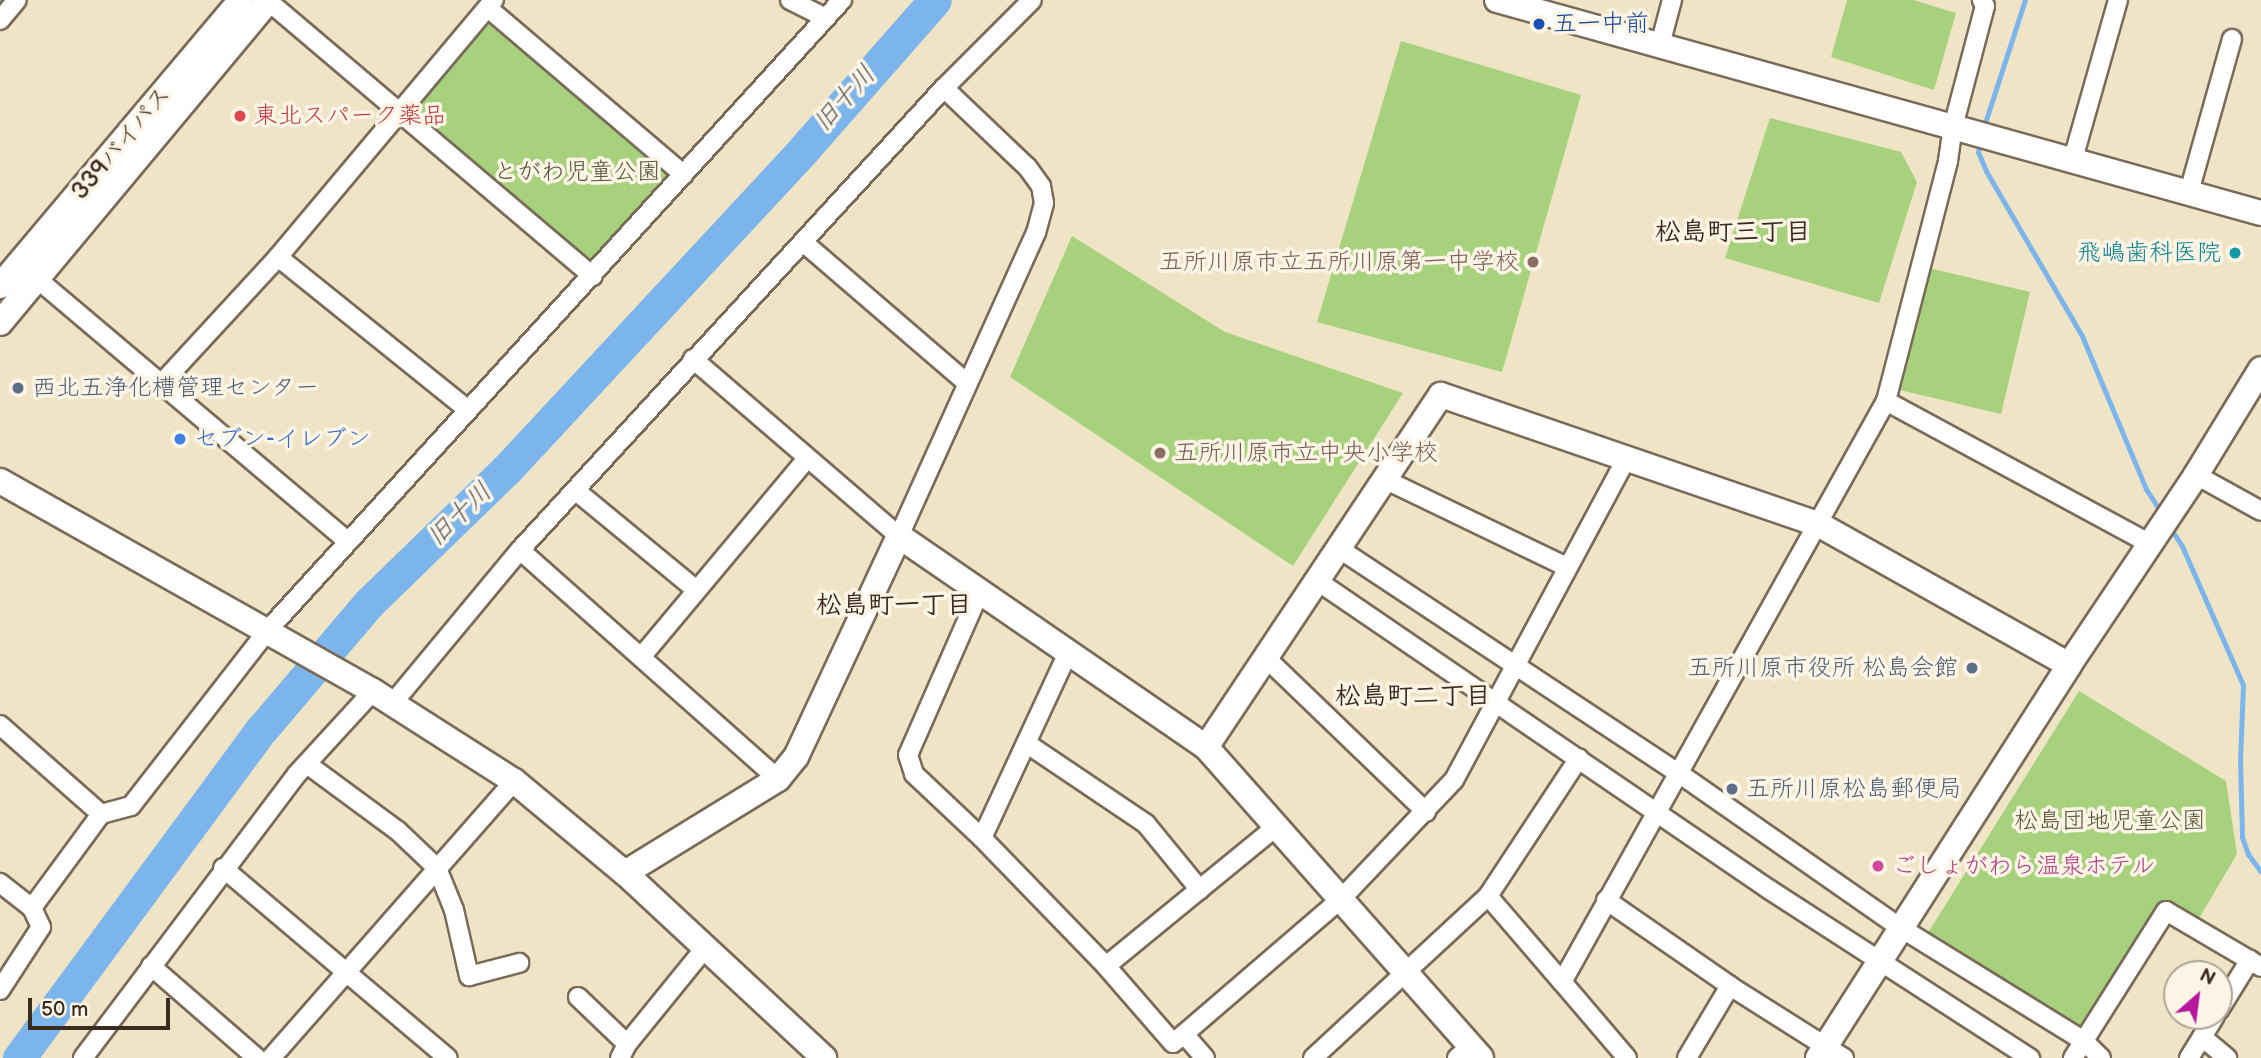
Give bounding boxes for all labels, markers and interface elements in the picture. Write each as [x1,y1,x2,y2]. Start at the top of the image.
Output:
place label: 五一中前 [1553,10,1649,38]
marker: 五一中前 [1531,16,1547,32]
water label: 旧十川 [807,60,883,138]
street label: 339バイパス [65,80,177,206]
place label: 東北スパーク薬品 [254,102,446,130]
marker: 東北スパーク薬品 [232,108,248,124]
park label: とがわ児童公園 [493,158,661,186]
district label: 松島町三丁目 [1655,217,1811,249]
place label: 飛嶋歯科医院 [2077,239,2221,267]
marker: 飛嶋歯科医院 [2227,245,2243,261]
place label: 五所川原市立五所川原第一中学校 [1159,248,1519,276]
marker: 五所川原市立五所川原第一中学校 [1525,254,1541,270]
place label: 西北五浄化槽管理センター [32,374,320,402]
marker: 西北五浄化槽管理センター [10,380,26,396]
place label: セブン-イレブン [194,425,371,453]
marker: セブン-イレブン [172,431,188,447]
place label: 五所川原市立中央小学校 [1174,439,1438,467]
marker: 五所川原市立中央小学校 [1152,445,1168,461]
water label: 旧十川 [421,477,499,553]
district label: 松島町一丁目 [816,590,972,622]
place label: 五所川原市役所 松島会館 [1688,654,1958,682]
marker: 五所川原市役所 松島会館 [1964,660,1980,676]
district label: 松島町二丁目 [1335,681,1491,713]
place label: 五所川原松島郵便局 [1746,775,1962,803]
marker: 五所川原松島郵便局 [1724,781,1740,797]
park label: 松島団地児童公園 [2014,807,2206,835]
place label: ごしょがわら温泉ホテル [1892,852,2156,880]
marker: ごしょがわら温泉ホテル [1870,858,1886,874]
north arrow [2163,960,2233,1030]
text: N [2195,964,2219,991]
scale bar [32,984,173,1028]
text: 50 m [41,997,88,1022]

